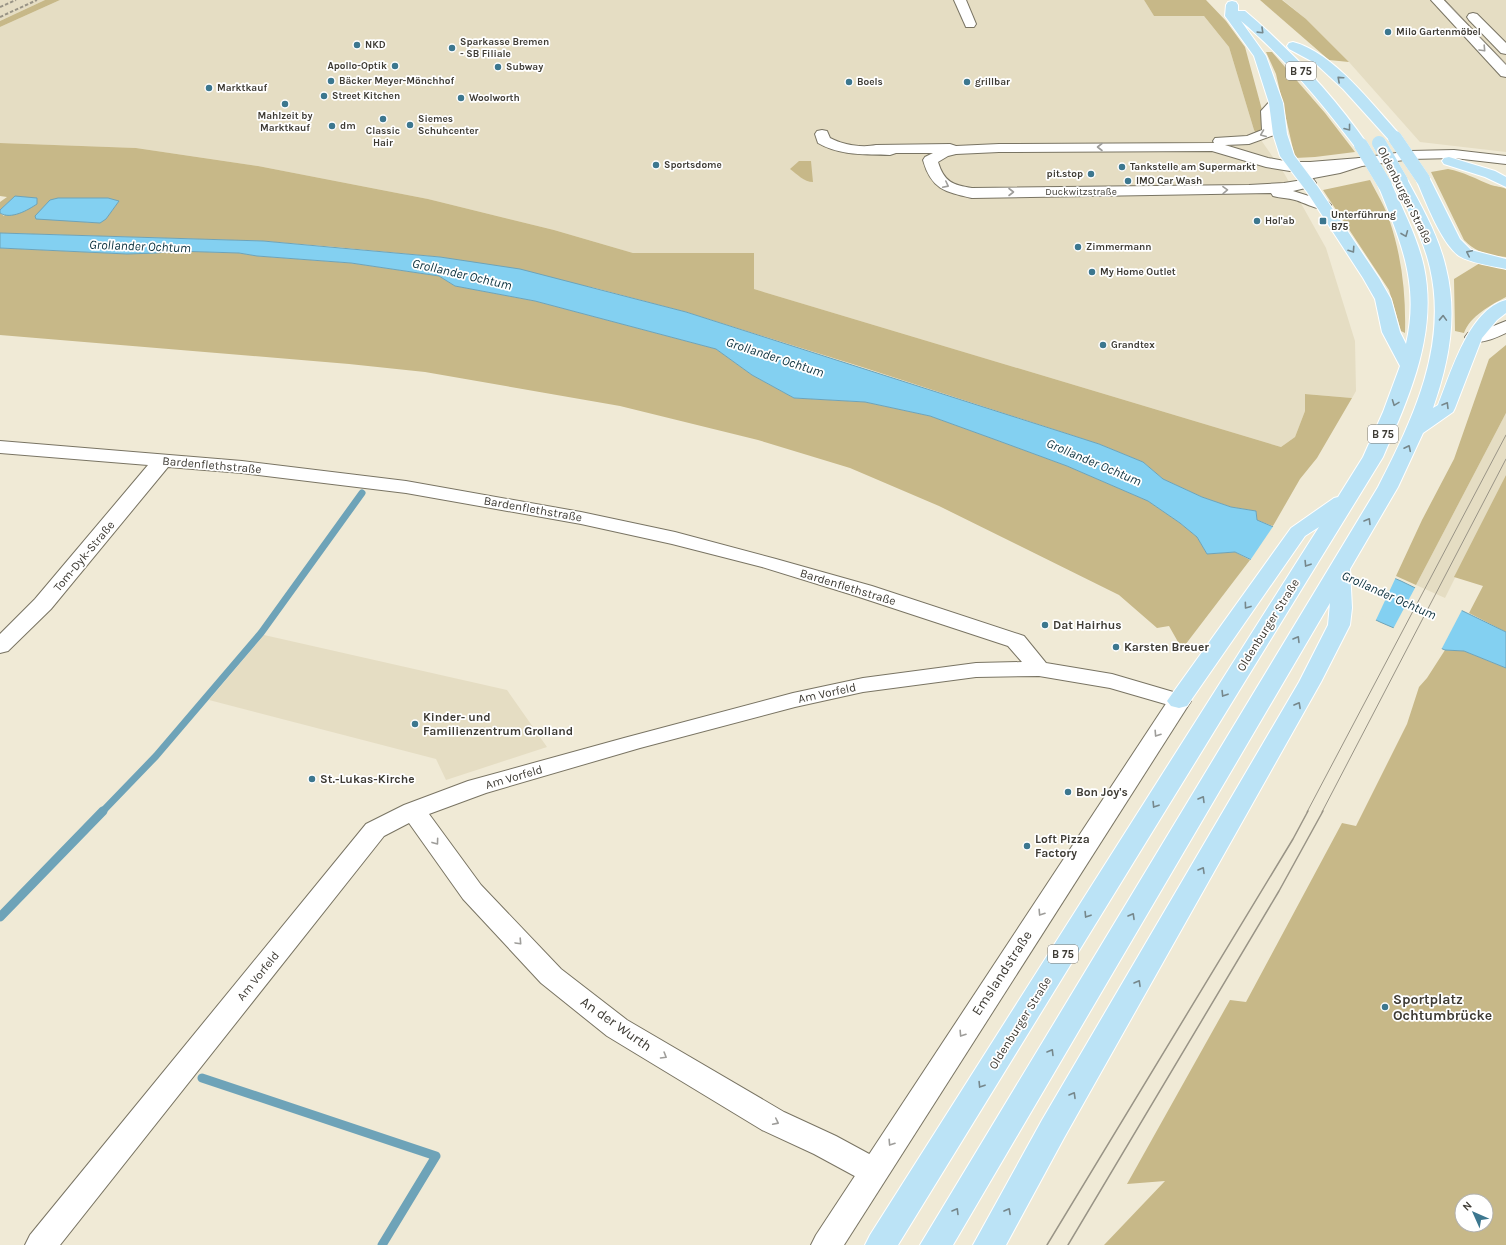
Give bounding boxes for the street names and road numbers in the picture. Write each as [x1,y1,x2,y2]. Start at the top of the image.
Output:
road number: B 75 [1286,62,1316,80]
street label: Oldenburger Straße [1375,144,1435,246]
street label: Duckwitzstraße [1045,186,1117,198]
road number: B 75 [1368,425,1398,443]
street label: Bardenflethstraße [162,454,262,476]
street label: Bardenflethstraße [483,493,583,525]
street label: Tom-Dyk-Straße [50,518,118,594]
street label: Bardenflethstraße [798,566,898,608]
street label: Oldenburger Straße [1234,576,1302,674]
street label: Am Vorfeld [797,680,857,706]
street label: Am Vorfeld [484,762,544,792]
street label: Emslandstraße [968,927,1036,1019]
road number: B 75 [1048,945,1078,963]
street label: Am Vorfeld [234,949,282,1003]
street label: Oldenburger Straße [986,974,1054,1072]
street label: An der Wurth [577,993,655,1055]

